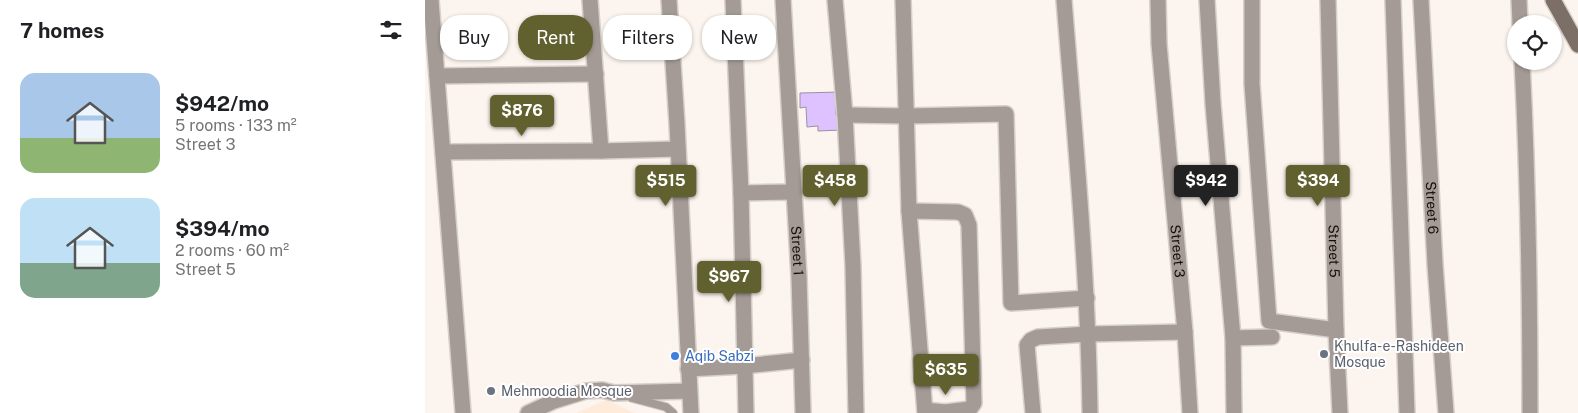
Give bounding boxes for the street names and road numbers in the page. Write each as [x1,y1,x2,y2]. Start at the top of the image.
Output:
street label: Street 6 [1423,181,1441,235]
street label: Street 3 [1167,224,1188,279]
street label: Street 5 [1325,224,1343,278]
street label: Street 1 [788,225,807,276]

